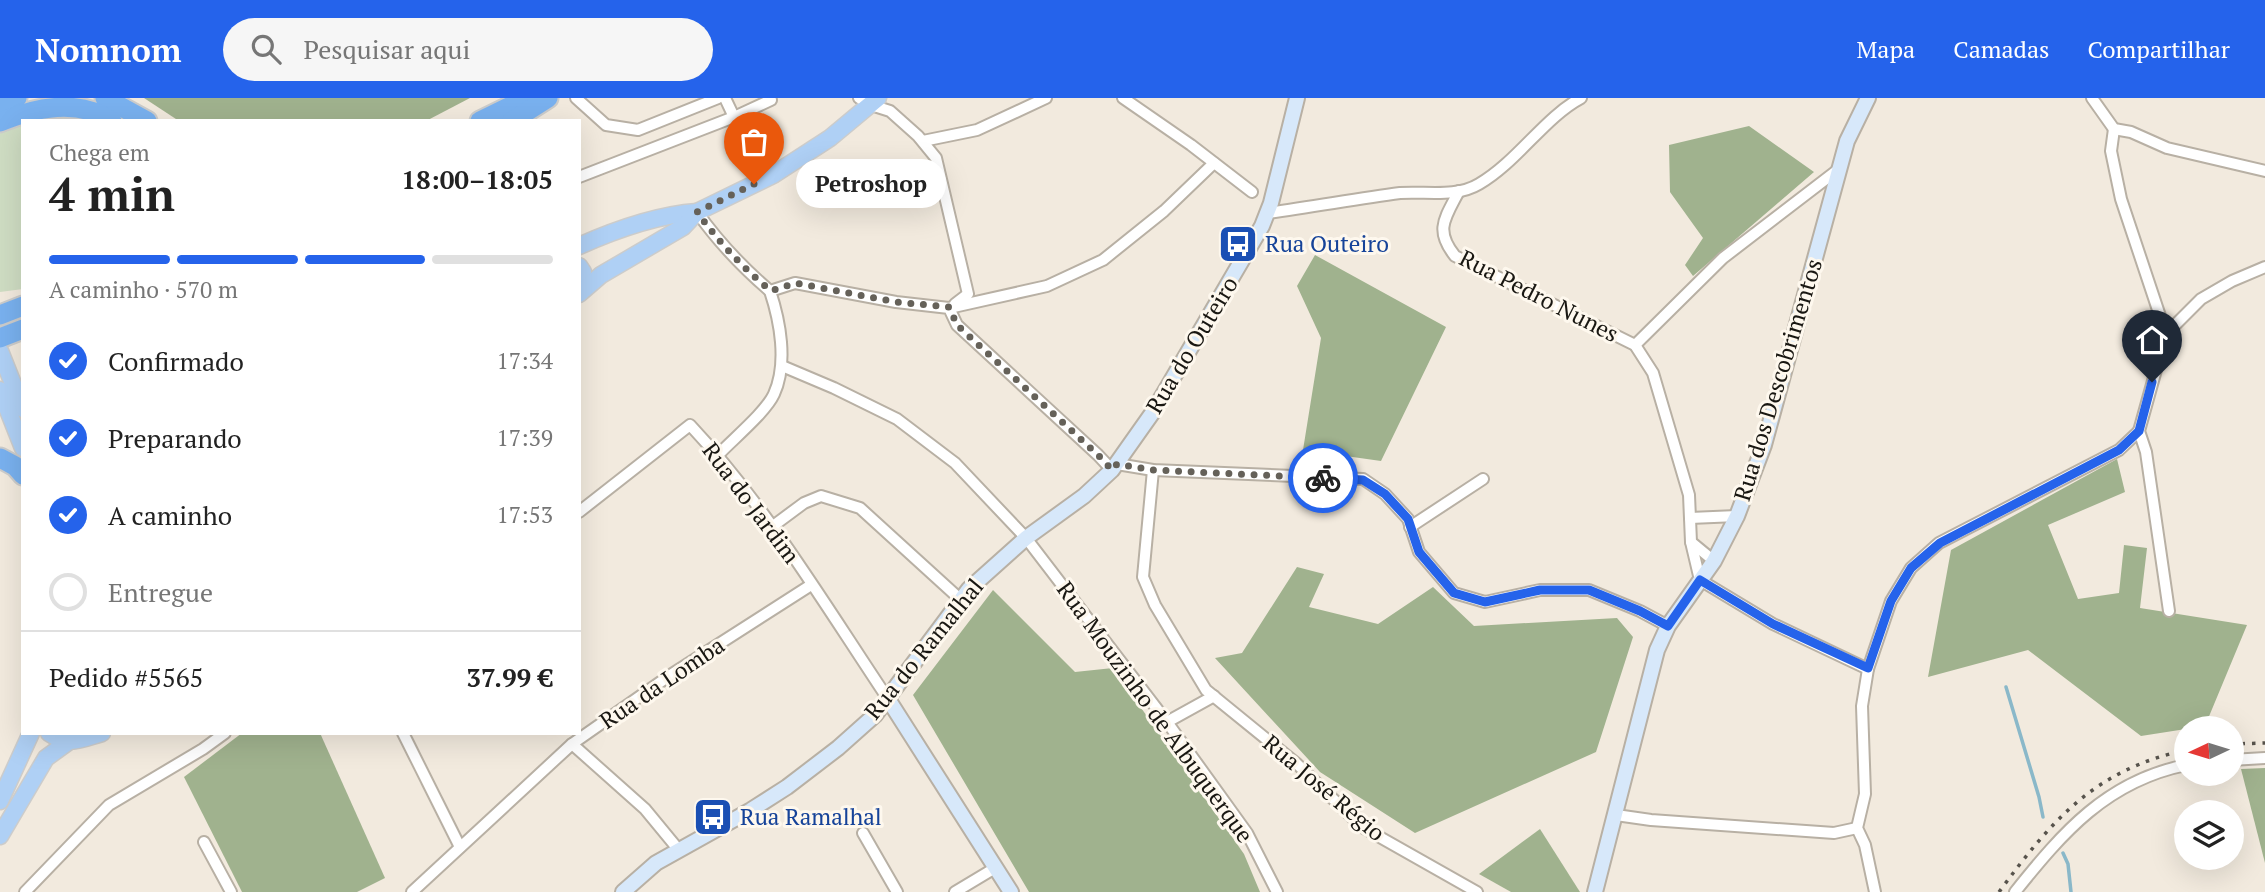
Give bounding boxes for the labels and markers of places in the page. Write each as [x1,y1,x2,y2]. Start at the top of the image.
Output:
pin [724,112,784,184]
callout: Petroshop [796,160,946,208]
bus stop icon: Rua Outeiro [1217,223,1259,265]
place label: Rua Outeiro [1265,228,1389,259]
pin [2122,310,2182,382]
bus stop icon: Rua Ramalhal [692,796,734,838]
place label: Rua Ramalhal [740,801,882,832]

